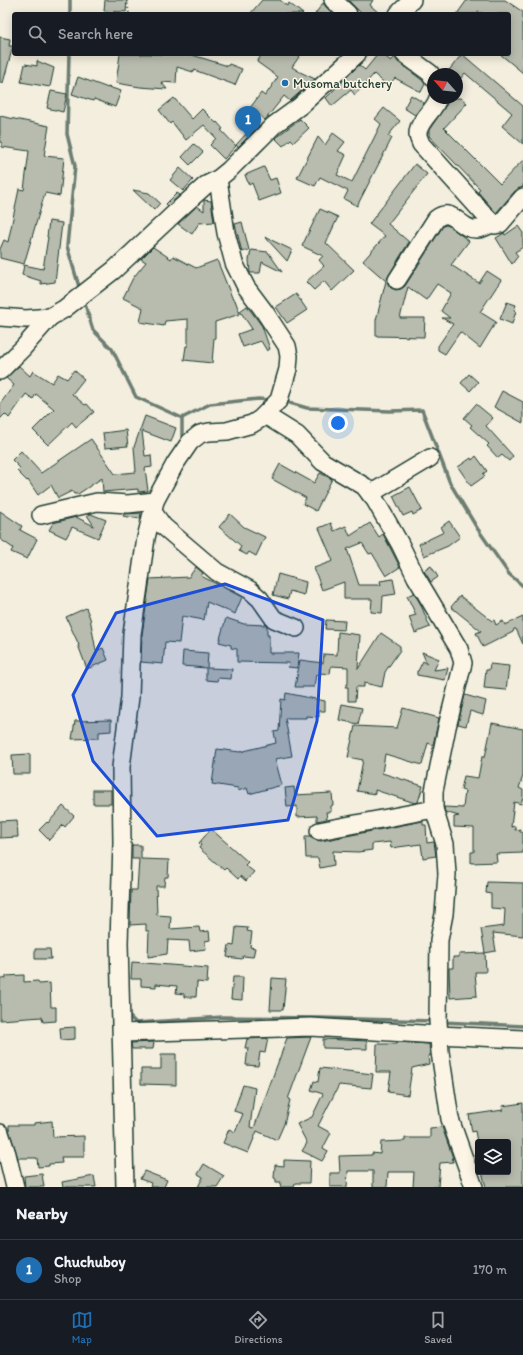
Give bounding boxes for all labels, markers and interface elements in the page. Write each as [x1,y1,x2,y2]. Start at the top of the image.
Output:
search box [12,12,511,56]
icon: search [26,23,48,45]
text: Search here [58,25,133,43]
north arrow [427,68,463,104]
place label: Musoma butchery [293,76,392,91]
marker: Musoma butchery [280,78,290,88]
pin: 1 [235,106,261,139]
your location [328,413,348,433]
map controls [475,1139,511,1175]
button: layers [475,1139,511,1175]
text: Nearby [16,1203,68,1223]
text: Chuchuboy [54,1253,125,1271]
text: 1 [26,1262,32,1277]
text: 170 m [473,1262,507,1277]
text: Shop [54,1271,81,1286]
tab: Map [71,1309,93,1346]
tab: Directions [234,1309,283,1346]
tab: Saved [424,1309,452,1346]

